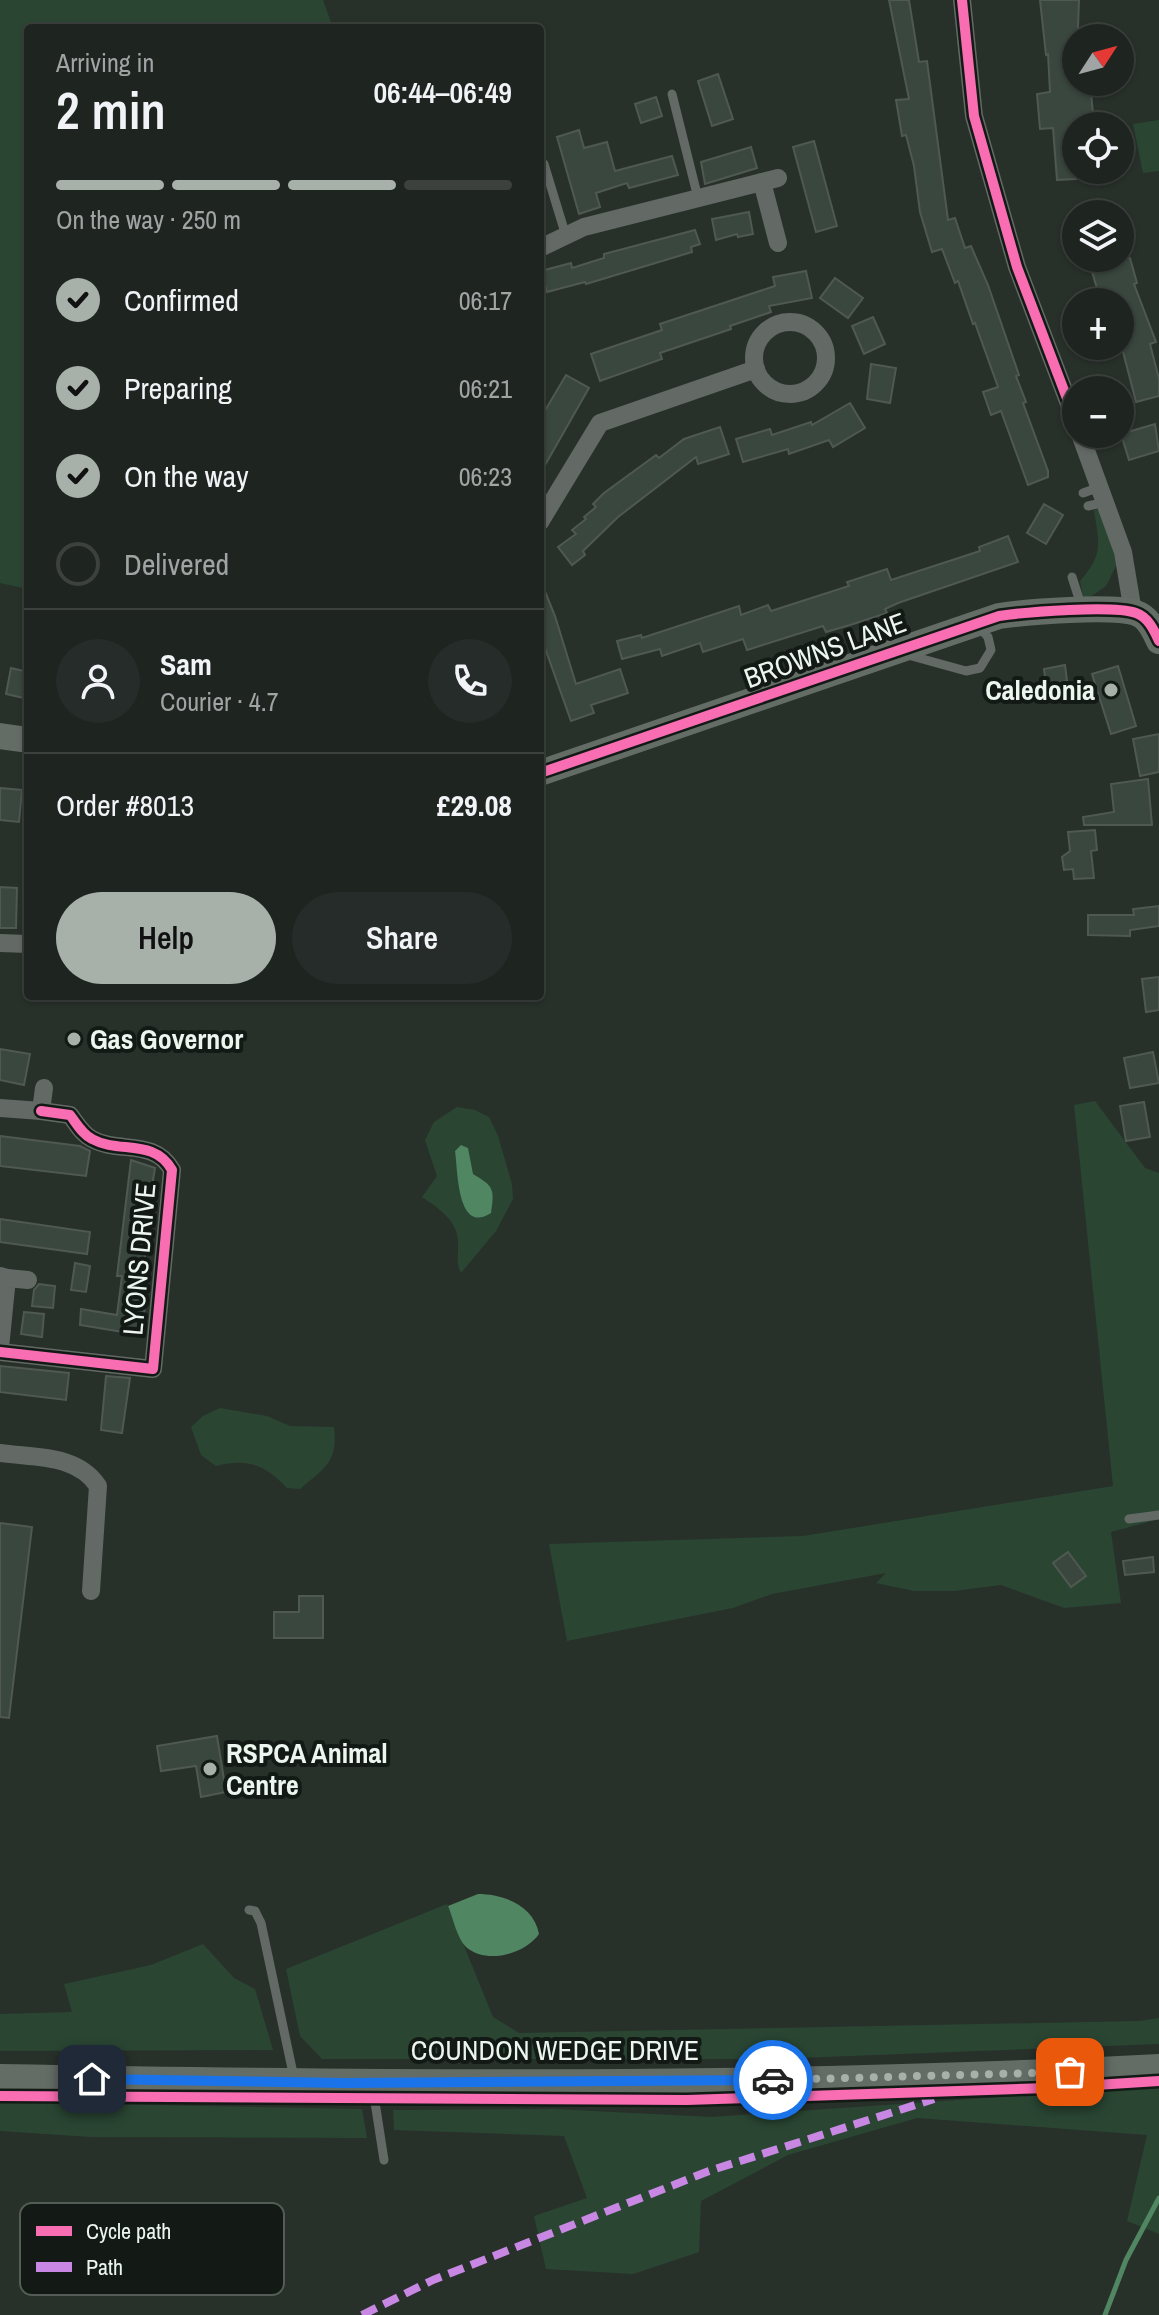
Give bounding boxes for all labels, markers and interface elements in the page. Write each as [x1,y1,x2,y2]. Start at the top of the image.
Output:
north arrow [1062,24,1134,96]
map controls [1062,24,1134,448]
text: Arriving in [56,45,154,80]
text: 06:44–06:49 [373,72,512,112]
text: 2 min [56,75,166,145]
button: locate [1062,112,1134,184]
button: layers [1062,200,1134,272]
text: On the way · 250 m [56,202,241,237]
icon: check [56,278,100,322]
text: Confirmed [124,280,239,320]
text: 06:17 [459,283,512,318]
button: + [1062,288,1134,360]
icon: check [56,366,100,410]
text: Preparing [124,368,232,408]
text: 06:21 [459,371,512,406]
button: − [1062,376,1134,448]
icon: check [56,454,100,498]
text: On the way [124,456,248,496]
text: 06:23 [459,459,512,494]
text: Delivered [124,544,229,584]
street label: BROWNS LANE [739,603,911,697]
button: person [56,639,140,723]
button: phone [428,639,512,723]
text: Sam [160,644,212,684]
place label: Caledonia [985,671,1095,709]
marker: Caledonia [1102,681,1120,699]
text: Courier · 4.7 [160,684,279,719]
text: Order #8013 [56,785,194,825]
text: £29.08 [437,785,512,825]
button: Help [56,892,276,984]
button: Share [292,892,512,984]
place label: Gas Governor [90,1020,243,1058]
marker: Gas Governor [65,1030,83,1048]
street label: LYONS DRIVE [113,1181,165,1337]
place label: RSPCA Animal Centre [226,1734,388,1804]
marker: RSPCA Animal Centre [201,1760,219,1778]
street label: COUNDON WEDGE DRIVE [411,2031,699,2069]
pin [1036,2038,1104,2106]
courier [733,2040,813,2120]
pin [58,2045,126,2113]
icon: bag [1048,2050,1092,2094]
icon: home [70,2057,114,2101]
icon: car [751,2058,795,2102]
legend [20,2203,284,2295]
text: Cycle path [86,2216,171,2246]
text: Path [86,2252,123,2282]

